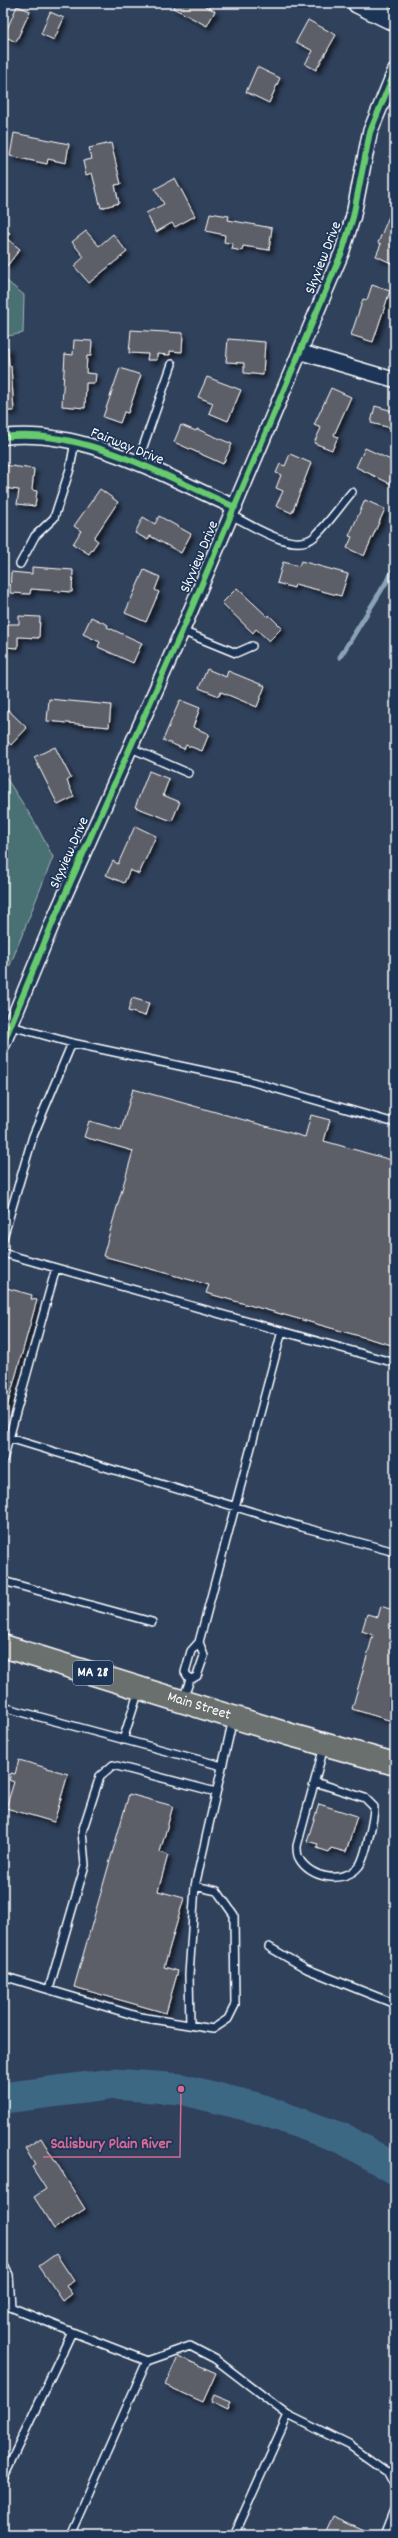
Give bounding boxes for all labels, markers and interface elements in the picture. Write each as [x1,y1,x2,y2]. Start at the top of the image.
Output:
street label: Skyview Drive [300,218,348,298]
street label: Fairway Drive [87,422,167,472]
street label: Skyview Drive [175,517,225,596]
street label: Skyview Drive [44,813,96,892]
road number: MA 28 [73,1661,113,1685]
street label: Main Street [164,1686,234,1727]
callout: Salisbury Plain River [43,2129,180,2157]
text: Salisbury Plain River [51,2133,172,2156]

